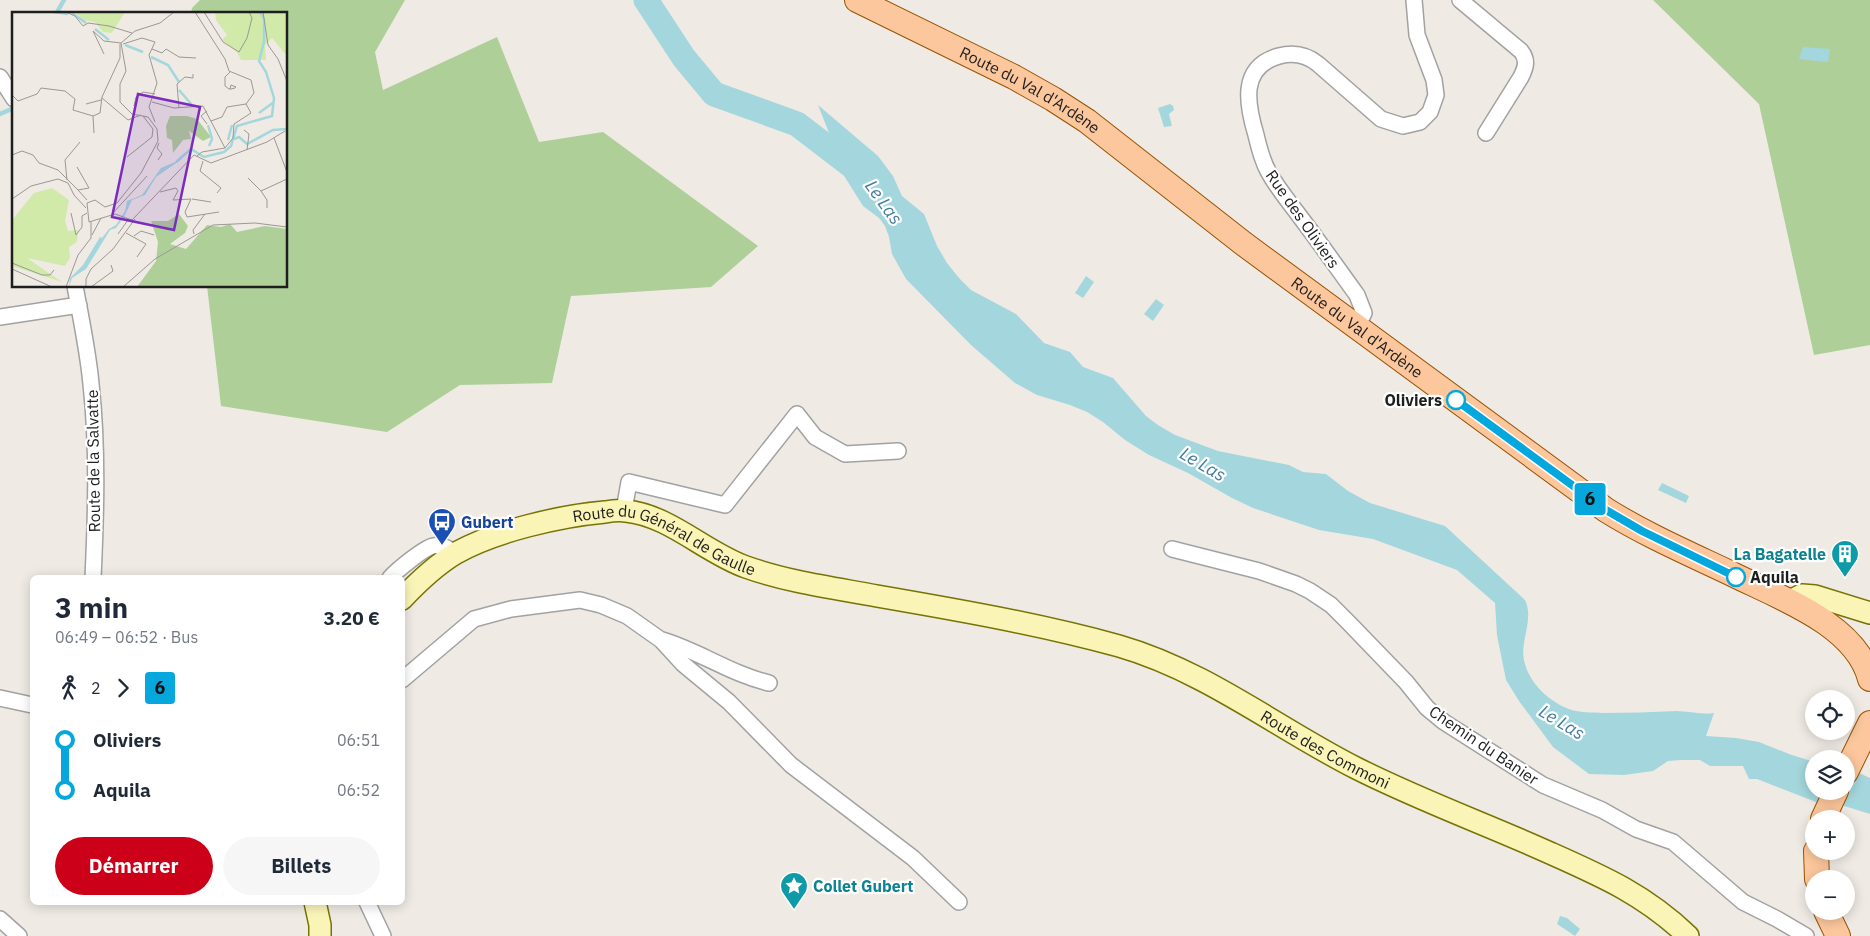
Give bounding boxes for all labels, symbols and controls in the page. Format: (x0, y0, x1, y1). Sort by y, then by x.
inset map (12, 12, 288, 288)
street label: Route du Val d'Ardène (956, 42, 1105, 138)
street label: Rue des Oliviers (1262, 166, 1344, 272)
water label: Le Las (860, 175, 908, 229)
street label: Route du Val d'Ardène (1287, 272, 1427, 382)
street label: Route de la Salvatte (82, 389, 104, 533)
place label: Oliviers (1384, 390, 1442, 410)
marker: Oliviers (1446, 390, 1466, 410)
water label: Le Las (1176, 442, 1230, 486)
line badge: 6 (1574, 483, 1606, 515)
text: 6 (1585, 487, 1595, 510)
street label: Route du Général de Gaulle (571, 500, 758, 580)
bus stop icon: Gubert (427, 507, 457, 546)
place label: Gubert (461, 512, 513, 532)
building icon: La Bagatelle (1830, 539, 1860, 578)
place label: La Bagatelle (1733, 544, 1826, 564)
marker: Aquila (1726, 567, 1746, 587)
place label: Aquila (1750, 567, 1799, 587)
text: 3 min (55, 589, 128, 626)
text: 3.20 € (324, 606, 380, 630)
text: 06:49 – 06:52 · Bus (55, 627, 198, 647)
icon: walk (55, 674, 83, 702)
icon: forward (109, 674, 137, 702)
text: 6 (155, 676, 165, 699)
text: 2 (91, 678, 101, 698)
map controls (1805, 690, 1855, 920)
button: locate (1805, 690, 1855, 740)
water label: Le Las (1535, 699, 1589, 745)
street label: Chemin du Banier (1426, 701, 1543, 789)
street label: Route des Commoni (1257, 706, 1393, 793)
text: Oliviers (93, 728, 161, 752)
text: 06:51 (337, 730, 380, 750)
button: layers (1805, 750, 1855, 800)
text: Aquila (93, 778, 151, 802)
text: 06:52 (337, 780, 380, 800)
button: + (1805, 810, 1855, 860)
button: Démarrer (55, 837, 213, 895)
button: Billets (223, 837, 380, 895)
button: − (1805, 870, 1855, 920)
place icon: Collet Gubert (779, 871, 809, 910)
place label: Collet Gubert (813, 876, 913, 896)

